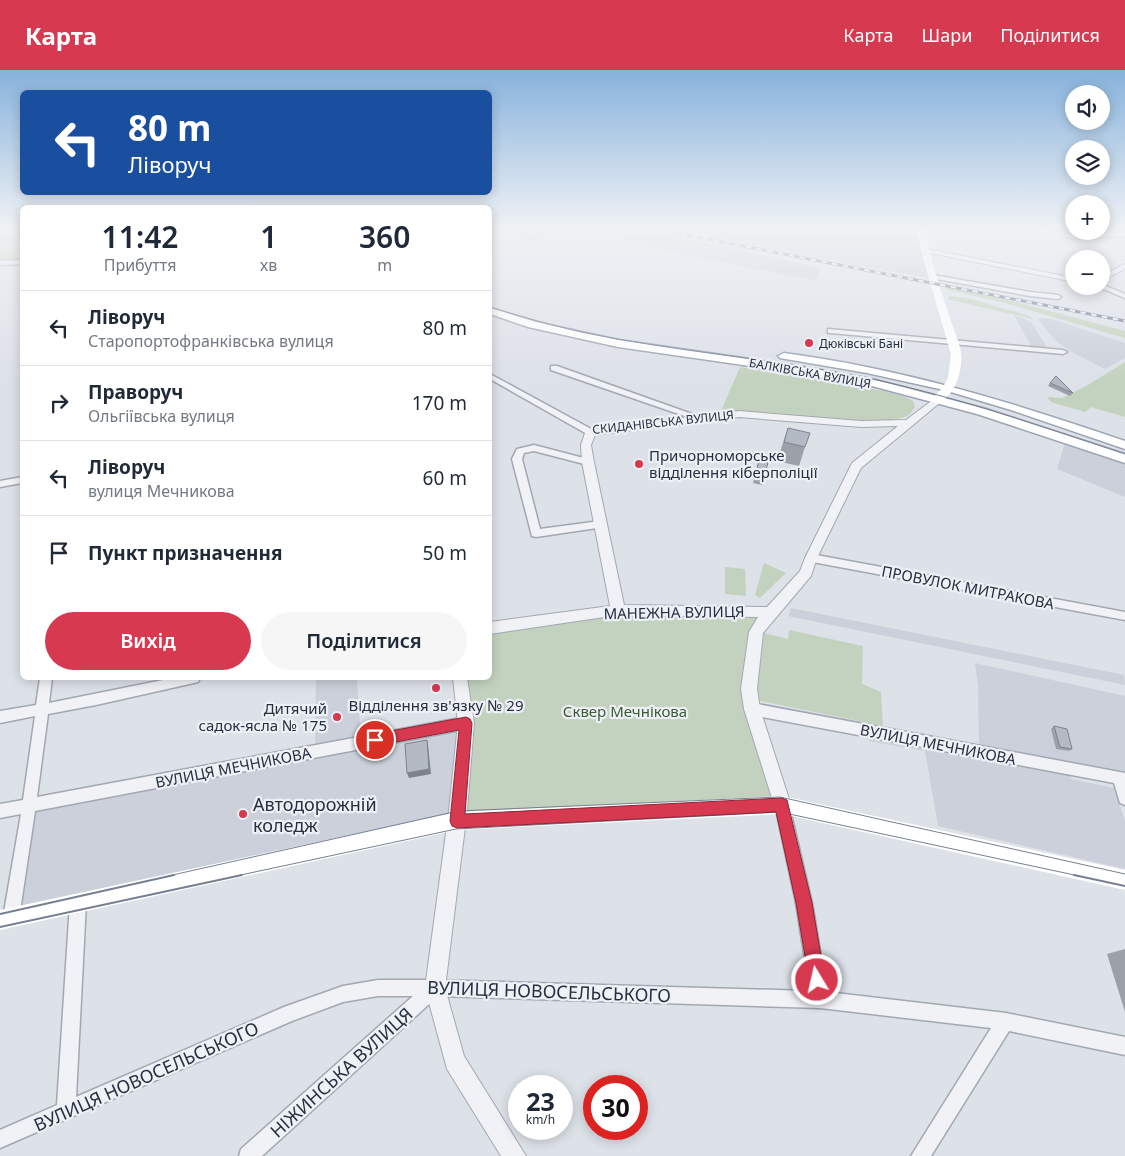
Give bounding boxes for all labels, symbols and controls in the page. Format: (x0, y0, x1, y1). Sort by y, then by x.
text: Карта (25, 19, 97, 52)
text: Карта (843, 23, 894, 47)
text: Шари (922, 23, 972, 47)
text: Поділитися (1000, 23, 1100, 47)
map controls (1065, 85, 1110, 295)
button: sound (1065, 85, 1110, 130)
text: 80 m (128, 104, 211, 151)
icon: left (45, 110, 110, 175)
button: layers (1065, 140, 1110, 185)
text: Ліворуч (128, 149, 211, 179)
button: + (1065, 195, 1110, 240)
text: 11:42 (102, 216, 179, 257)
text: 1 (260, 216, 277, 257)
text: 360 (359, 216, 410, 257)
button: − (1065, 250, 1110, 295)
text: Прибуття (104, 254, 176, 276)
text: хв (260, 254, 277, 276)
text: m (377, 254, 392, 276)
text: Ліворуч (88, 304, 165, 330)
icon: left (45, 314, 73, 342)
text: 80 m (423, 315, 467, 341)
text: Старопортофранківська вулиця (88, 330, 334, 352)
place label: Дюківські Бані (819, 335, 903, 352)
marker: Дюківські Бані (803, 337, 815, 349)
street label: БАЛКІВСЬКА ВУЛИЦЯ (748, 354, 872, 392)
text: Праворуч (88, 379, 183, 405)
icon: right (45, 389, 73, 417)
text: 170 m (412, 390, 467, 416)
text: Ольгіївська вулиця (88, 405, 235, 427)
street label: СКИДАНІВСЬКА ВУЛИЦЯ (591, 406, 735, 438)
place label: Причорноморське відділення кіберполіції (649, 445, 818, 482)
text: Ліворуч (88, 454, 165, 480)
marker: Причорноморське відділення кіберполіції (633, 458, 645, 470)
icon: left (45, 464, 73, 492)
text: 60 m (423, 465, 467, 491)
text: вулиця Мечникова (88, 480, 235, 502)
icon: arrive (45, 539, 73, 567)
text: Пункт призначення (88, 540, 282, 566)
text: 50 m (423, 540, 467, 566)
street label: ПРОВУЛОК МИТРАКОВА (880, 560, 1056, 614)
street label: МАНЕЖНА ВУЛИЦЯ (603, 601, 745, 623)
button: Вихід (45, 612, 251, 670)
button: Поділитися (261, 612, 467, 670)
marker: Відділення зв'язку № 29 (430, 682, 442, 694)
place label: Відділення зв'язку № 29 (348, 695, 524, 715)
place label: Дитячий садок-ясла № 175 (199, 698, 327, 735)
park label: Сквер Мечнікова (563, 701, 687, 721)
marker: Дитячий садок-ясла № 175 (331, 711, 343, 723)
pin (354, 719, 396, 761)
street label: ВУЛИЦЯ МЕЧНИКОВА (858, 719, 1018, 769)
icon: arrive (361, 726, 389, 754)
street label: ВУЛИЦЯ МЕЧНИКОВА (153, 742, 313, 792)
place label: Автодорожній коледж (253, 792, 377, 837)
marker: Автодорожній коледж (237, 808, 249, 820)
position arrow (790, 953, 842, 1005)
street label: ВУЛИЦЯ НОВОСЕЛЬСЬКОГО (427, 975, 671, 1007)
street label: НІЖИНСЬКА ВУЛИЦЯ (265, 1002, 417, 1142)
street label: ВУЛИЦЯ НОВОСЕЛЬСЬКОГО (30, 1015, 262, 1137)
speed limit sign: 30 (583, 1075, 648, 1140)
text: 23 (526, 1084, 555, 1118)
text: km/h (526, 1111, 555, 1128)

